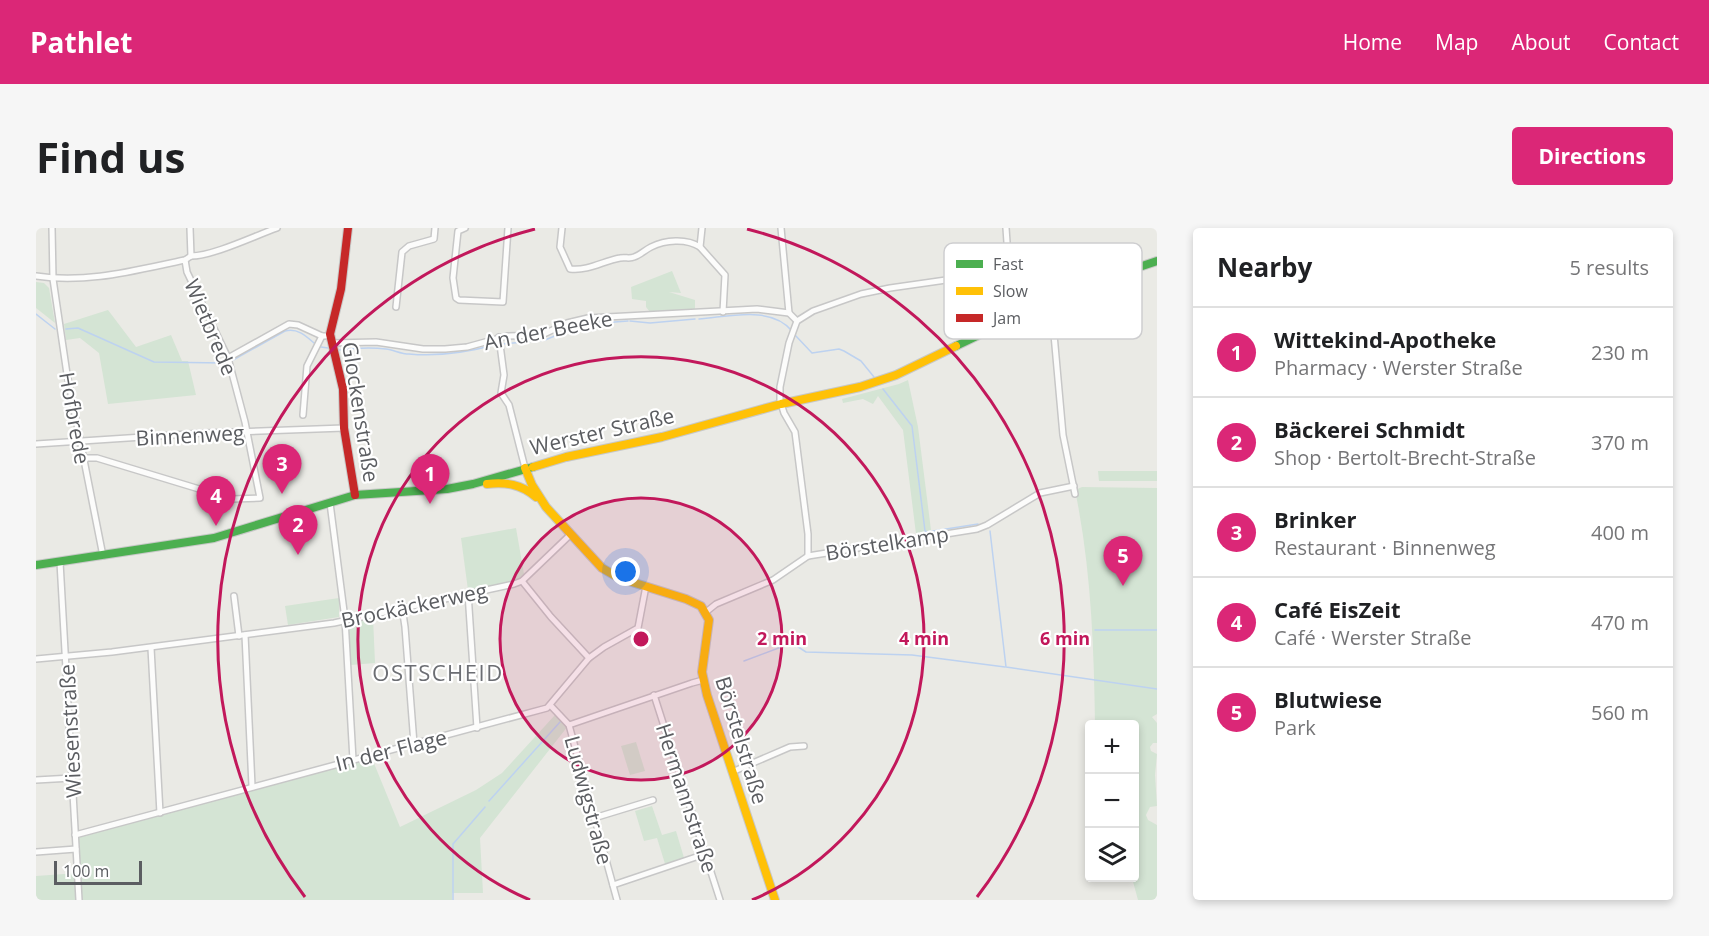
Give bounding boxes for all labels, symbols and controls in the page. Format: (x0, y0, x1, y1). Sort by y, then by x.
text: Pathlet (30, 23, 132, 61)
text: Home (1343, 28, 1402, 56)
text: Map (1435, 28, 1478, 56)
text: About (1511, 28, 1571, 56)
text: Contact (1604, 28, 1679, 56)
button: Directions (1512, 127, 1673, 185)
text: Find us (36, 128, 185, 185)
legend (944, 243, 1142, 339)
text: Nearby (1217, 249, 1312, 285)
text: Fast (993, 253, 1024, 275)
text: 5 results (1569, 254, 1649, 281)
street label: Wietbrede (178, 275, 244, 379)
text: Slow (993, 280, 1028, 302)
street label: An der Beeke (481, 304, 615, 356)
text: Jam (991, 307, 1021, 329)
text: Wittekind-Apotheke (1274, 324, 1496, 354)
text: 1 (1231, 339, 1242, 366)
text: 230 m (1591, 339, 1649, 366)
street label: Glockenstraße (336, 340, 386, 484)
text: Pharmacy · Werster Straße (1274, 354, 1523, 381)
street label: Hofbrede (53, 370, 97, 466)
street label: Werster Straße (527, 401, 677, 461)
text: Bäckerei Schmidt (1274, 414, 1465, 444)
street label: Binnenweg (135, 418, 245, 452)
text: 2 (1231, 429, 1242, 456)
text: 370 m (1591, 429, 1649, 456)
pin: 3 (262, 444, 302, 494)
text: Shop · Bertolt-Brecht-Straße (1274, 444, 1536, 471)
pin: 1 (410, 454, 450, 504)
pin: 4 (196, 476, 236, 526)
text: Brinker (1274, 504, 1357, 534)
pin: 2 (278, 506, 318, 555)
street label: Börstelkamp (823, 519, 951, 567)
text: 3 (1231, 519, 1242, 546)
text: 400 m (1591, 519, 1649, 546)
text: Restaurant · Binnenweg (1274, 534, 1496, 561)
pin: 5 (1104, 536, 1142, 586)
your location (611, 557, 640, 586)
street label: Brockäckerweg (338, 576, 490, 634)
text: Café EisZeit (1274, 594, 1401, 624)
text: 4 (1231, 609, 1242, 636)
text: 470 m (1591, 609, 1649, 636)
text: Café · Werster Straße (1274, 624, 1472, 651)
text: 2 min (757, 626, 807, 650)
text: 4 min (899, 626, 949, 650)
text: 6 min (1040, 626, 1090, 650)
centre of rings (631, 629, 651, 649)
district label: OSTSCHEID (372, 657, 504, 687)
street label: Wiesenstraße (53, 663, 87, 799)
street label: Börstelstraße (709, 673, 775, 807)
text: Blutwiese (1274, 684, 1382, 714)
text: 5 (1231, 699, 1242, 726)
text: 560 m (1591, 699, 1649, 726)
text: Park (1274, 714, 1316, 741)
street label: Hermannstraße (650, 720, 724, 876)
map controls (1085, 720, 1139, 882)
button: + (1085, 720, 1139, 774)
street label: In der Flage (332, 723, 450, 777)
street label: Ludwigstraße (558, 732, 620, 868)
button: − (1085, 774, 1139, 828)
button: layers (1085, 828, 1139, 882)
scale bar (54, 858, 142, 886)
text: 100 m (63, 860, 109, 882)

